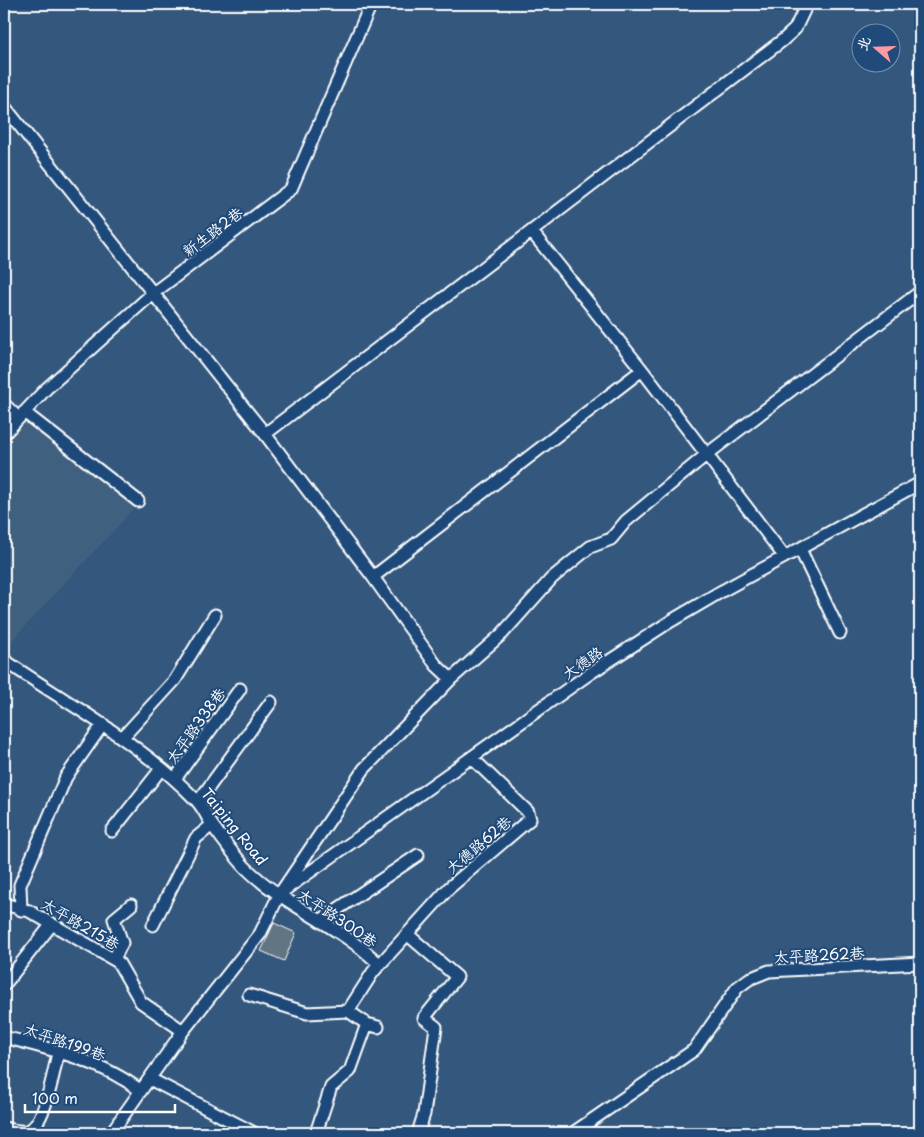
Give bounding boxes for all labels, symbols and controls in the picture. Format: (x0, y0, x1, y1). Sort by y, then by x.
north arrow (852, 22, 902, 72)
text: 北 (851, 33, 876, 54)
street label: 新生路2巷 (177, 201, 247, 261)
street label: 大德路 (557, 640, 607, 684)
street label: 太平路338巷 (160, 682, 230, 768)
street label: Taiping Road (196, 782, 274, 870)
street label: 大德路62巷 (440, 810, 516, 878)
street label: 太平路300巷 (293, 882, 383, 952)
street label: 太平路215巷 (38, 891, 124, 955)
street label: 太平路262巷 (773, 940, 865, 968)
street label: 太平路199巷 (21, 1016, 109, 1066)
scale bar (25, 1082, 175, 1114)
text: 100 m (32, 1086, 78, 1109)

